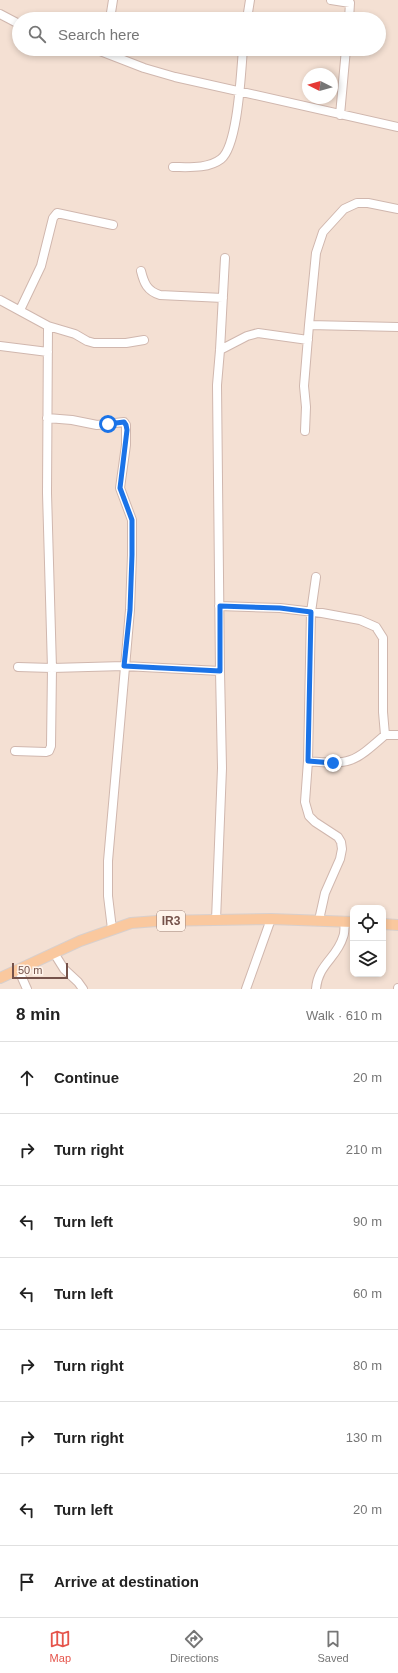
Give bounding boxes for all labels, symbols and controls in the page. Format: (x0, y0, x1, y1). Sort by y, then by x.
search box (12, 12, 386, 56)
icon: search (26, 23, 48, 45)
text: Search here (58, 26, 140, 43)
north arrow (302, 68, 338, 104)
route start (99, 415, 117, 433)
route end (324, 754, 342, 772)
map controls (350, 905, 386, 977)
button: locate (350, 905, 386, 941)
road number: IR3 (157, 911, 185, 931)
button: layers (350, 941, 386, 977)
scale bar (12, 961, 68, 980)
text: 50 m (18, 964, 42, 976)
text: 8 min (16, 1005, 60, 1024)
text: Walk · 610 m (306, 1008, 382, 1023)
icon: ahead (16, 1067, 38, 1089)
text: Continue (54, 1069, 119, 1086)
text: 20 m (353, 1070, 382, 1085)
icon: right (16, 1139, 38, 1161)
text: Turn right (54, 1141, 124, 1158)
text: 210 m (346, 1142, 382, 1157)
icon: left (16, 1211, 38, 1233)
text: Turn left (54, 1213, 113, 1230)
text: 90 m (353, 1214, 382, 1229)
icon: left (16, 1283, 38, 1305)
text: Turn left (54, 1285, 113, 1302)
text: 60 m (353, 1286, 382, 1301)
icon: right (16, 1355, 38, 1377)
text: Turn right (54, 1357, 124, 1374)
text: 80 m (353, 1358, 382, 1373)
icon: right (16, 1427, 38, 1449)
text: Turn right (54, 1429, 124, 1446)
text: 130 m (346, 1430, 382, 1445)
icon: left (16, 1499, 38, 1521)
text: Turn left (54, 1501, 113, 1518)
text: 20 m (353, 1502, 382, 1517)
icon: arrive (16, 1571, 38, 1593)
text: Arrive at destination (54, 1573, 199, 1590)
tab: Map (49, 1628, 71, 1664)
tab: Directions (170, 1628, 219, 1664)
tab: Saved (317, 1628, 349, 1664)

